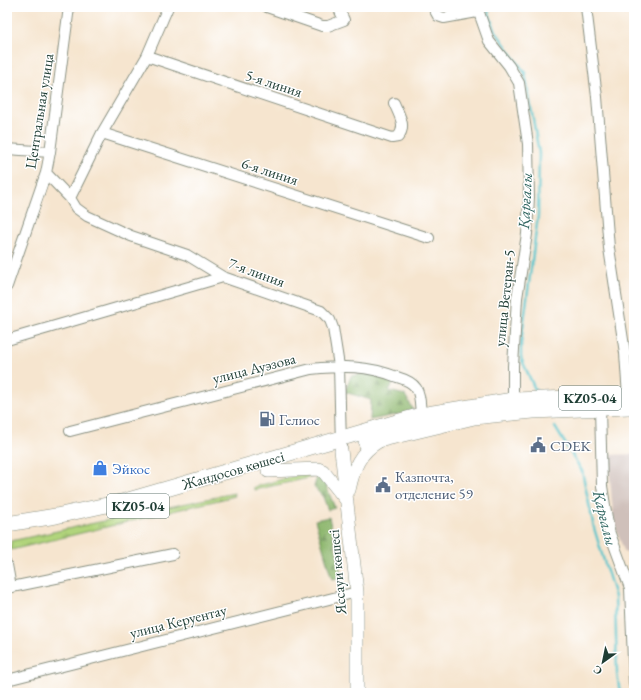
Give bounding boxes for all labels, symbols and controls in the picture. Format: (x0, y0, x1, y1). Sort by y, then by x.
street label: Центральная улица (21, 52, 57, 170)
street label: 5-я линия (243, 65, 305, 101)
street label: 6-я линия (239, 153, 301, 189)
water label: Қарғалы (513, 172, 537, 231)
street label: улица Ветеран-5 (489, 249, 519, 347)
street label: 7-я линия (226, 253, 288, 291)
street label: улица Ауэзова (210, 348, 298, 388)
road number: KZ05-04 (559, 386, 621, 410)
fuel station icon: Гелиос (258, 410, 276, 428)
place label: Гелиос (279, 410, 320, 429)
public building icon: CDEK (529, 436, 547, 454)
place label: CDEK (550, 436, 591, 455)
street label: Жандосов көшесі (179, 446, 287, 494)
shop icon: Эйкос (91, 459, 109, 477)
place label: Эйкос (112, 459, 150, 478)
place label: Казпочта, отделение 59 (395, 467, 473, 503)
public building icon: Казпочта, отделение 59 (374, 476, 392, 494)
water label: Қарғалы (588, 487, 622, 548)
road number: KZ05-04 (107, 494, 169, 518)
street label: Яссауи көшесі (324, 528, 350, 616)
street label: улица Керуентау (128, 600, 229, 642)
north arrow (583, 642, 623, 682)
text: С (590, 662, 605, 678)

